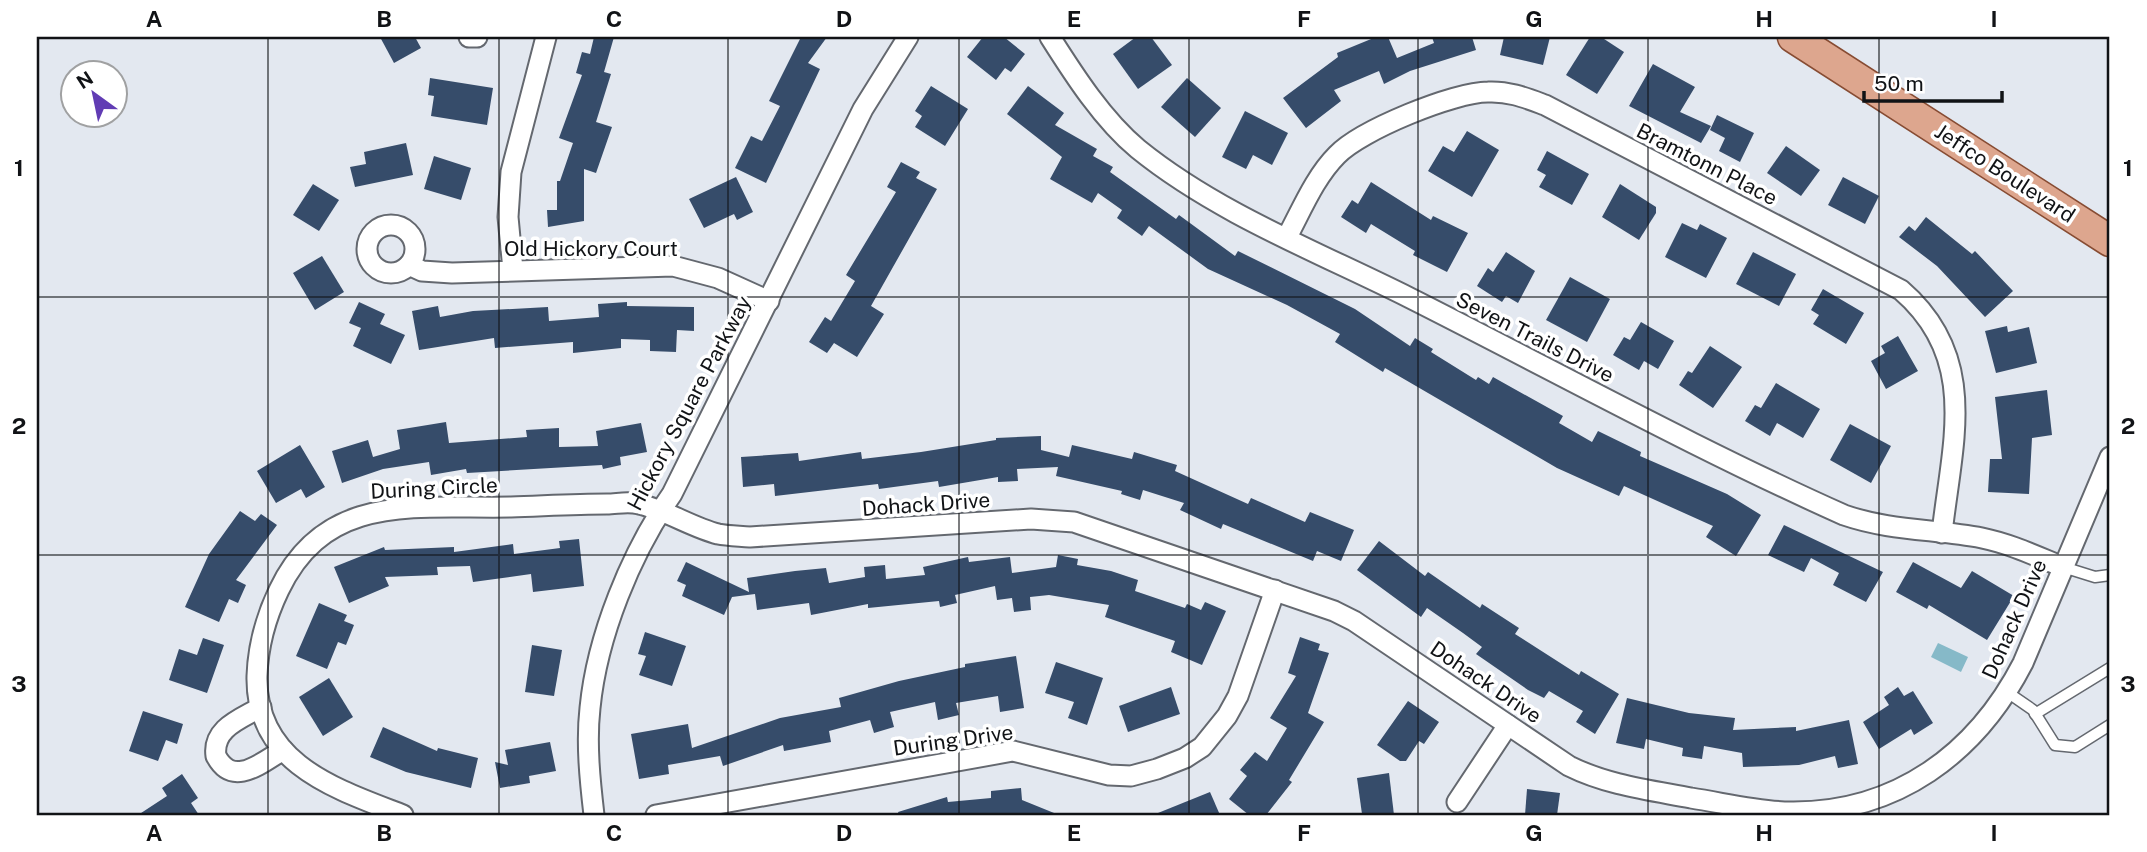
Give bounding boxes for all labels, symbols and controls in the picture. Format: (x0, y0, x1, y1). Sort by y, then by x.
text: A (146, 5, 163, 32)
text: B (376, 5, 392, 32)
text: C (606, 5, 622, 32)
text: D (836, 5, 852, 32)
text: E (1067, 5, 1081, 32)
text: F (1297, 5, 1311, 32)
text: G (1525, 5, 1543, 32)
text: H (1755, 5, 1773, 32)
text: I (1990, 5, 1998, 32)
north arrow (60, 60, 130, 130)
scale bar (1864, 60, 2002, 104)
text: N (73, 66, 97, 93)
text: 50 m (1874, 71, 1924, 96)
street label: Bramtonn Place (1632, 118, 1782, 210)
street label: Jeffco Boulevard (1930, 118, 2080, 228)
text: 1 (14, 154, 24, 181)
text: 1 (2123, 154, 2133, 181)
street label: Old Hickory Court (504, 236, 678, 261)
street label: Seven Trails Drive (1452, 286, 1618, 388)
street label: Hickory Square Parkway (622, 291, 756, 515)
text: 2 (12, 412, 26, 439)
text: 2 (2121, 412, 2135, 439)
street label: During Circle (370, 472, 498, 504)
street label: Dohack Drive (861, 487, 991, 521)
street label: Dohack Drive (1976, 555, 2052, 683)
street label: Dohack Drive (1426, 636, 1546, 728)
text: 3 (11, 670, 27, 697)
text: 3 (2120, 670, 2136, 697)
street label: During Drive (891, 719, 1015, 761)
text: A (146, 819, 163, 846)
text: B (376, 819, 392, 846)
text: C (606, 819, 622, 846)
text: D (836, 819, 852, 846)
text: E (1067, 819, 1081, 846)
text: F (1297, 819, 1311, 846)
text: G (1525, 819, 1543, 846)
text: H (1755, 819, 1773, 846)
text: I (1990, 819, 1998, 846)

